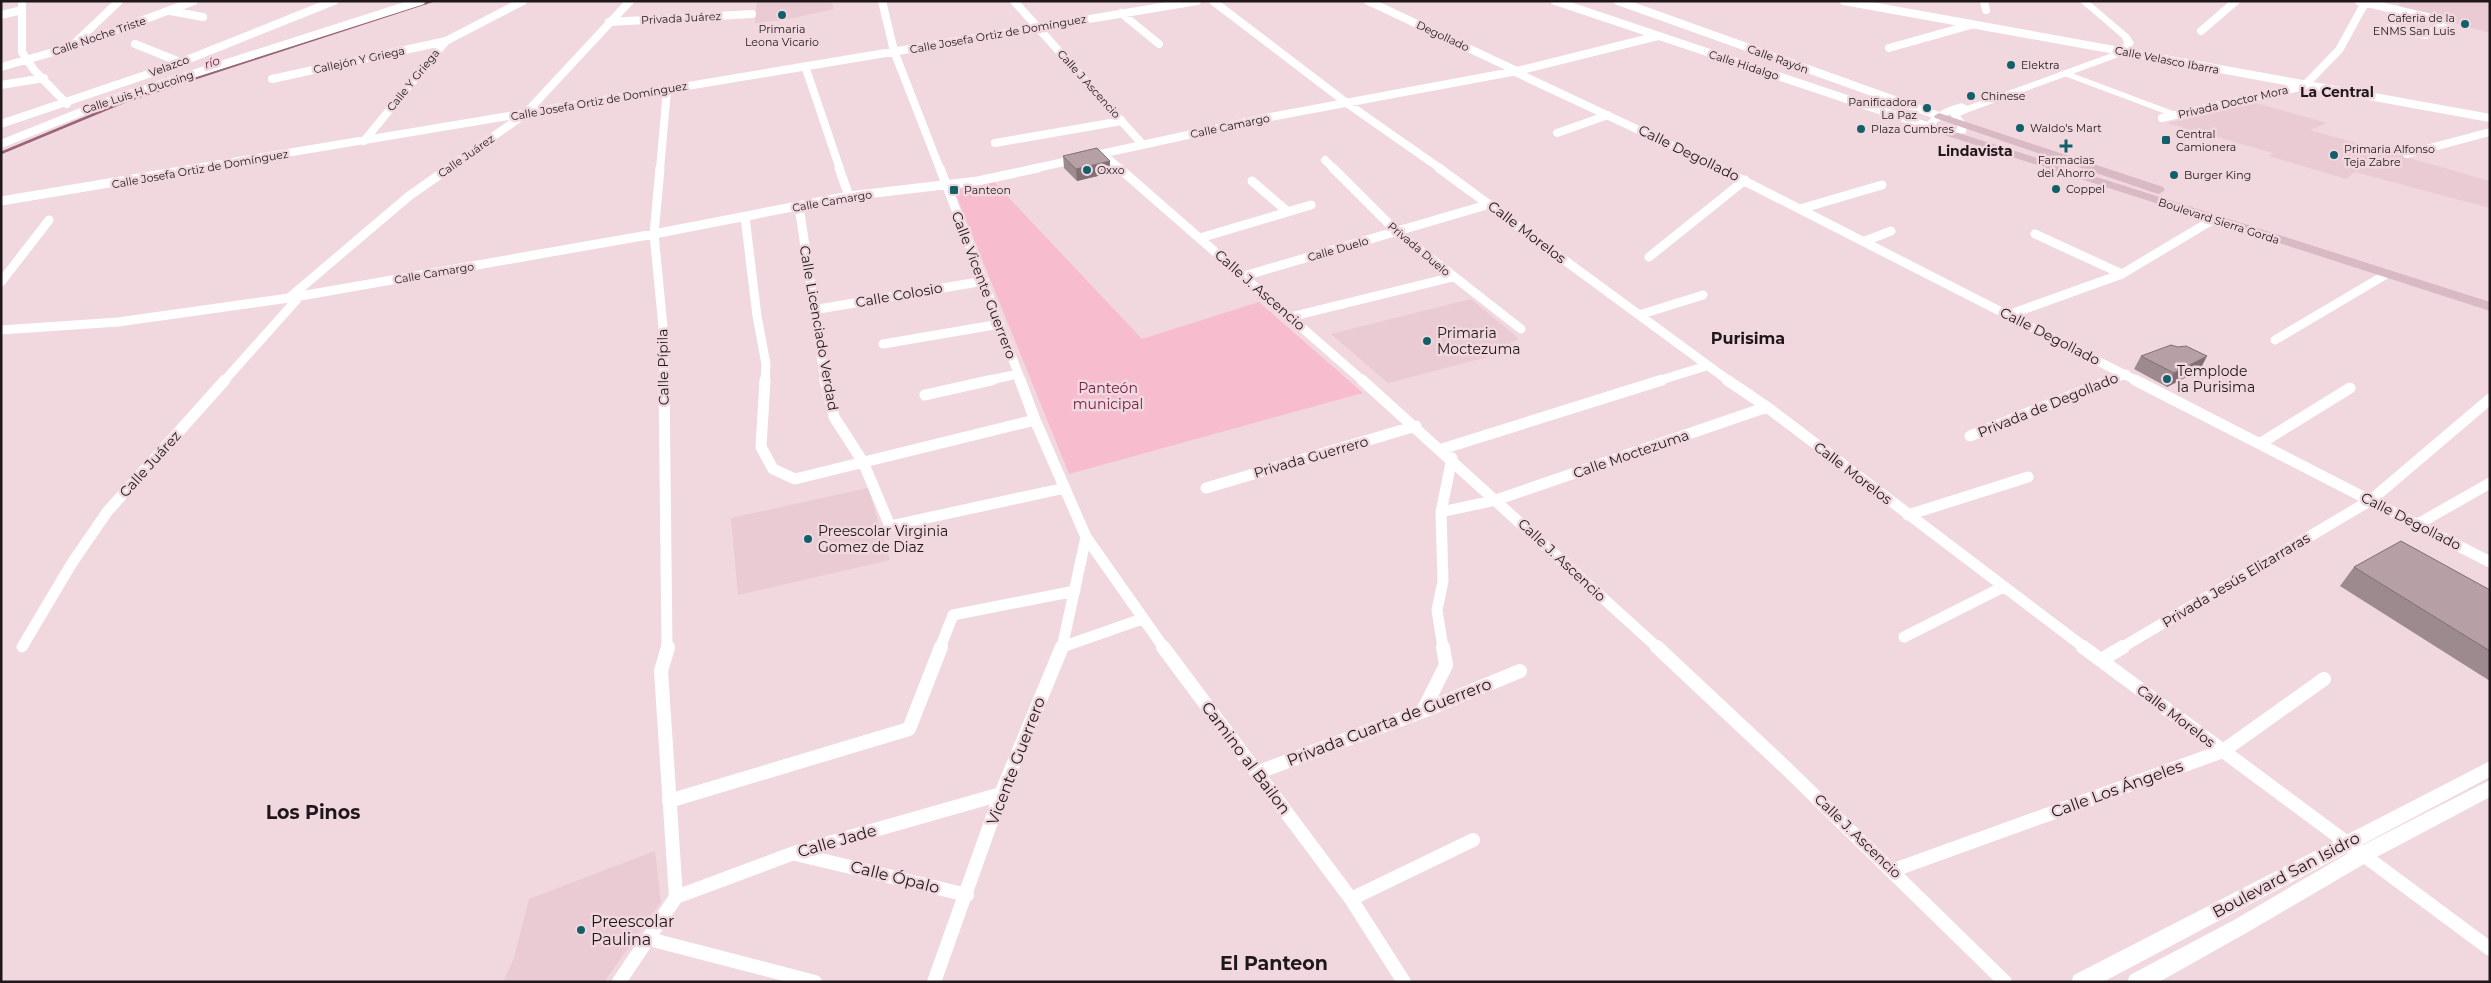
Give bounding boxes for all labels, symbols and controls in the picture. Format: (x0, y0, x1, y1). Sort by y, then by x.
street label: Privada Juárez (641, 9, 722, 27)
marker: Primaria Leona Vicario (776, 9, 788, 21)
place label: Caferia de la ENMS San Luis (2373, 11, 2456, 38)
street label: Calle Josefa Ortiz de Domínguez (909, 12, 1088, 56)
street label: Calle Noche Triste (50, 13, 148, 59)
street label: Degollado (1414, 18, 1472, 54)
marker: Caferia de la ENMS San Luis (2459, 18, 2471, 30)
place label: Primaria Leona Vicario (745, 22, 819, 49)
street label: Calle Rayón (1746, 41, 1810, 77)
street label: Callejón Y Griega (312, 43, 406, 77)
street label: Calle Velasco Ibarra (2114, 43, 2220, 77)
street label: Calle Y Griega (384, 46, 442, 114)
street label: Calle J Ascencio (1055, 47, 1124, 121)
street label: Calle Hidalgo (1707, 47, 1781, 83)
street label: Velazco (147, 52, 191, 80)
water label: río (202, 52, 222, 72)
place label: Elektra (2021, 58, 2059, 72)
marker: Elektra (2005, 59, 2017, 71)
street label: Calle Luis H. Ducoing (81, 67, 195, 117)
street label: Calle Josefa Ortiz de Domínguez (510, 79, 689, 123)
street label: Privada Doctor Mora (2177, 83, 2289, 121)
district label: La Central (2300, 83, 2374, 101)
place label: Chinese (1981, 89, 2026, 103)
marker: Chinese (1965, 90, 1977, 102)
place label: Panificadora La Paz (1848, 95, 1917, 122)
marker: Panificadora La Paz (1921, 102, 1933, 114)
street label: Calle Camargo (1189, 111, 1271, 141)
street label: Calle Degollado (1636, 121, 1743, 185)
place label: Waldo's Mart (2030, 121, 2102, 135)
place label: Plaza Cumbres (1871, 122, 1954, 136)
marker: Waldo's Mart (2014, 122, 2026, 134)
marker: Plaza Cumbres (1855, 123, 1867, 135)
place label: Central Camionera (2176, 127, 2236, 154)
street label: Calle Juárez (435, 131, 497, 181)
marker: Central Camionera (2160, 134, 2172, 146)
marker: Farmacias del Ahorro (2060, 140, 2072, 152)
district label: Lindavista (1937, 142, 2013, 160)
place label: Primaria Alfonso Teja Zabre (2344, 142, 2435, 169)
street label: Calle Josefa Ortiz de Domínguez (111, 147, 290, 191)
marker: Primaria Alfonso Teja Zabre (2328, 149, 2340, 161)
place label: Farmacias del Ahorro (2037, 153, 2095, 180)
place label: Oxxo (1097, 163, 1125, 177)
marker: Oxxo (1081, 164, 1093, 176)
place label: Burger King (2184, 168, 2251, 182)
marker: Burger King (2168, 169, 2180, 181)
place label: Coppel (2066, 182, 2105, 196)
place label: Panteon (964, 183, 1011, 197)
marker: Coppel (2050, 183, 2062, 195)
marker: Panteon (948, 184, 960, 196)
street label: Calle Camargo (791, 187, 873, 215)
street label: Boulevard Sierra Gorda (2157, 195, 2281, 247)
street label: Calle Morelos (1484, 197, 1570, 267)
street label: Calle Vicente Guerrero (948, 209, 1021, 362)
street label: Privada Duelo (1385, 219, 1453, 279)
street label: Calle Duelo (1306, 234, 1370, 264)
street label: Calle Licenciado Verdad (796, 244, 842, 412)
street label: Calle J. Ascencio (1211, 246, 1309, 334)
street label: Calle Camargo (393, 259, 475, 287)
street label: Calle Colosio (854, 278, 944, 312)
street label: Calle Degollado (1997, 303, 2103, 369)
place label: Primaria Moctezuma (1437, 324, 1521, 358)
street label: Calle Pípila (653, 328, 673, 406)
district label: Purisima (1711, 329, 1785, 348)
marker: Primaria Moctezuma (1421, 335, 1433, 347)
place label: Templode la Purisima (2177, 362, 2255, 396)
street label: Privada de Degollado (1975, 368, 2121, 441)
marker: Templode la Purisima (2161, 373, 2173, 385)
park label: Panteón municipal (1073, 379, 1143, 413)
street label: Calle Moctezuma (1571, 426, 1691, 482)
street label: Calle Juárez (115, 427, 185, 501)
street label: Privada Guerrero (1252, 432, 1371, 482)
street label: Calle Morelos (1810, 438, 1896, 508)
street label: Calle Degollado (2358, 488, 2464, 554)
street label: Calle J. Ascencio (1514, 515, 1610, 606)
place label: Preescolar Virginia Gomez de Diaz (818, 522, 948, 556)
street label: Privada Jesús Elizarraras (2159, 529, 2313, 631)
marker: Preescolar Virginia Gomez de Diaz (802, 533, 814, 545)
street label: Privada Cuarta de Guerrero (1284, 674, 1494, 770)
street label: Calle Morelos (2133, 681, 2219, 751)
street label: Vicente Guerrero (983, 694, 1049, 828)
street label: Camino al Bailon (1198, 698, 1294, 818)
street label: Calle Los Ángeles (2048, 756, 2186, 822)
street label: Calle J. Ascencio (1811, 790, 1905, 882)
district label: Los Pinos (266, 801, 360, 824)
street label: Calle Jade (795, 821, 879, 861)
street label: Boulevard San Isidro (2209, 828, 2363, 922)
street label: Calle Ópalo (848, 857, 942, 897)
place label: Preescolar Paulina (591, 912, 675, 949)
marker: Preescolar Paulina (575, 924, 587, 936)
district label: El Panteon (1220, 952, 1328, 975)

